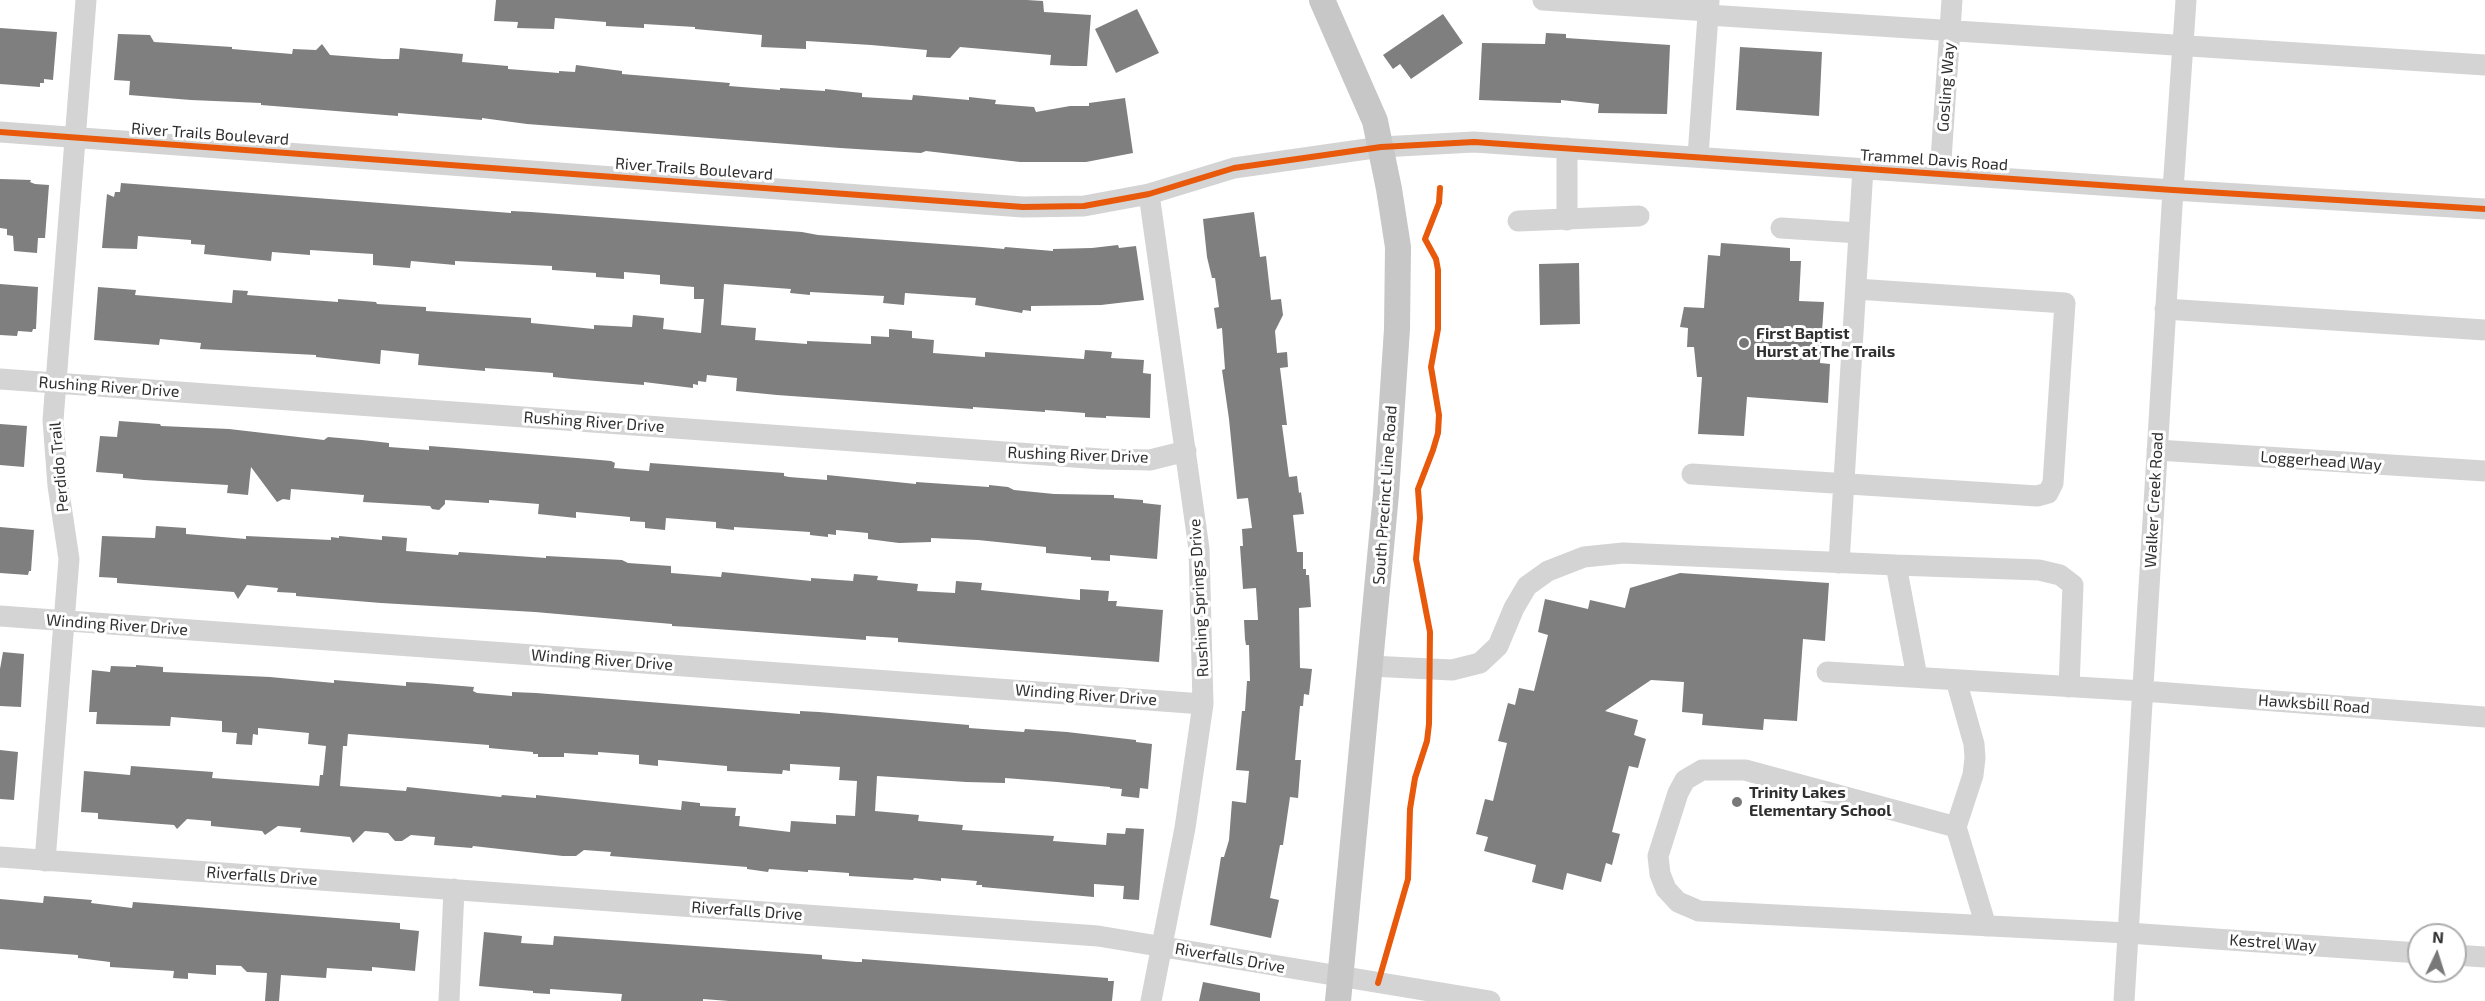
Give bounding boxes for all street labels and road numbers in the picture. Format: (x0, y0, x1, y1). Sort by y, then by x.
street label: Gosling Way (1933, 41, 1959, 133)
street label: River Trails Boulevard (130, 119, 290, 149)
street label: Trammel Davis Road (1859, 145, 2009, 175)
street label: River Trails Boulevard (614, 154, 774, 184)
street label: Rushing River Drive (38, 373, 180, 401)
street label: South Precinct Line Road (1369, 405, 1401, 585)
street label: Rushing River Drive (523, 408, 665, 436)
street label: Perdido Trail (45, 421, 73, 513)
street label: Walker Creek Road (2141, 432, 2167, 568)
street label: Rushing River Drive (1007, 443, 1149, 467)
street label: Loggerhead Way (2260, 447, 2382, 475)
street label: Rushing Springs Drive (1185, 518, 1213, 678)
street label: Winding River Drive (45, 610, 189, 640)
street label: Winding River Drive (530, 645, 674, 675)
street label: Winding River Drive (1014, 680, 1158, 710)
street label: Hawksbill Road (2257, 691, 2371, 717)
street label: Riverfalls Drive (206, 863, 318, 889)
street label: Riverfalls Drive (691, 898, 803, 924)
street label: Kestrel Way (2229, 930, 2317, 956)
street label: Riverfalls Drive (1174, 939, 1286, 977)

